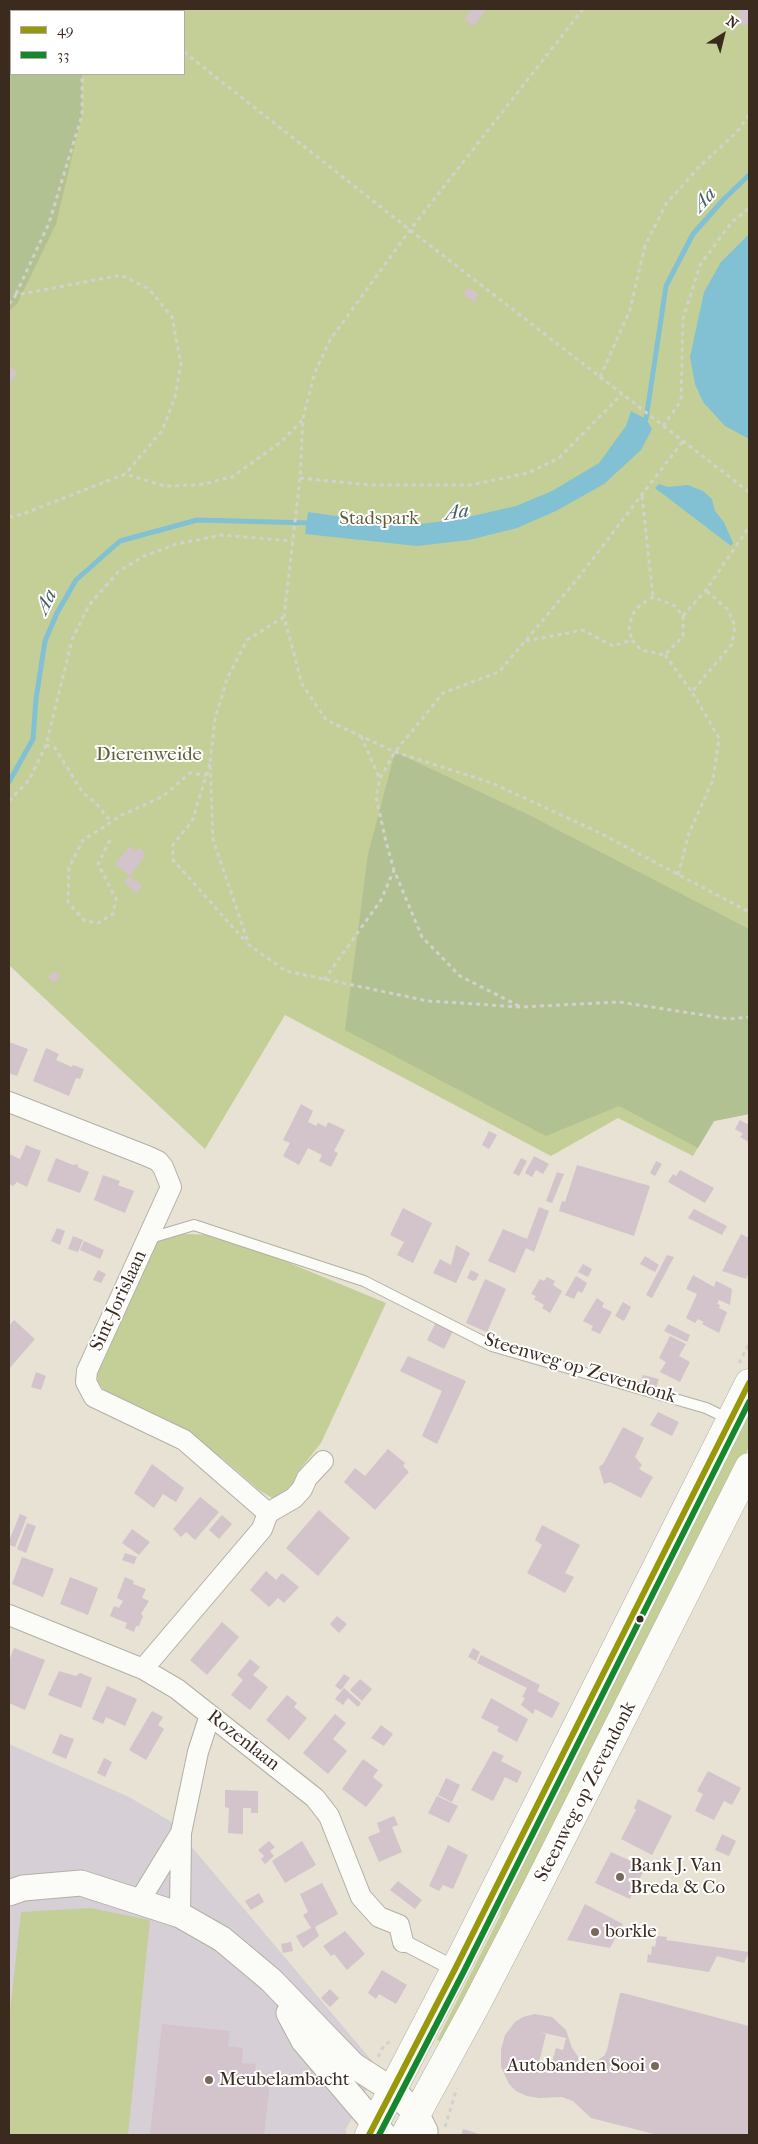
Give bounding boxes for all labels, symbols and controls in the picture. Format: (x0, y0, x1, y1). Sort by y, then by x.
legend (10, 10, 185, 75)
north arrow (698, 10, 748, 60)
text: N (723, 12, 741, 32)
text: 49 (57, 21, 74, 39)
text: 33 (57, 46, 69, 64)
water label: Aa (688, 183, 722, 217)
water label: Aa (443, 499, 471, 527)
park label: Stadspark (339, 508, 419, 530)
water label: Aa (31, 586, 63, 618)
park label: Dierenweide (96, 744, 202, 766)
street label: Sint-Jorislaan (86, 1247, 152, 1355)
street label: Steenweg op Zevendonk (481, 1329, 679, 1409)
unlabelled marker (635, 1614, 645, 1624)
street label: Steenweg op Zevendonk (531, 1698, 641, 1886)
street label: Rozenlaan (202, 1706, 284, 1776)
place label: Bank J. Van Breda & Co (630, 1855, 725, 1899)
marker: Bank J. Van Breda & Co (614, 1871, 626, 1883)
place label: borkle (605, 1921, 657, 1943)
marker: borkle (589, 1926, 601, 1938)
place label: Autobanden Sooi (507, 2055, 645, 2077)
marker: Autobanden Sooi (649, 2060, 661, 2072)
place label: Meubelambacht (219, 2069, 350, 2091)
marker: Meubelambacht (203, 2074, 215, 2086)

